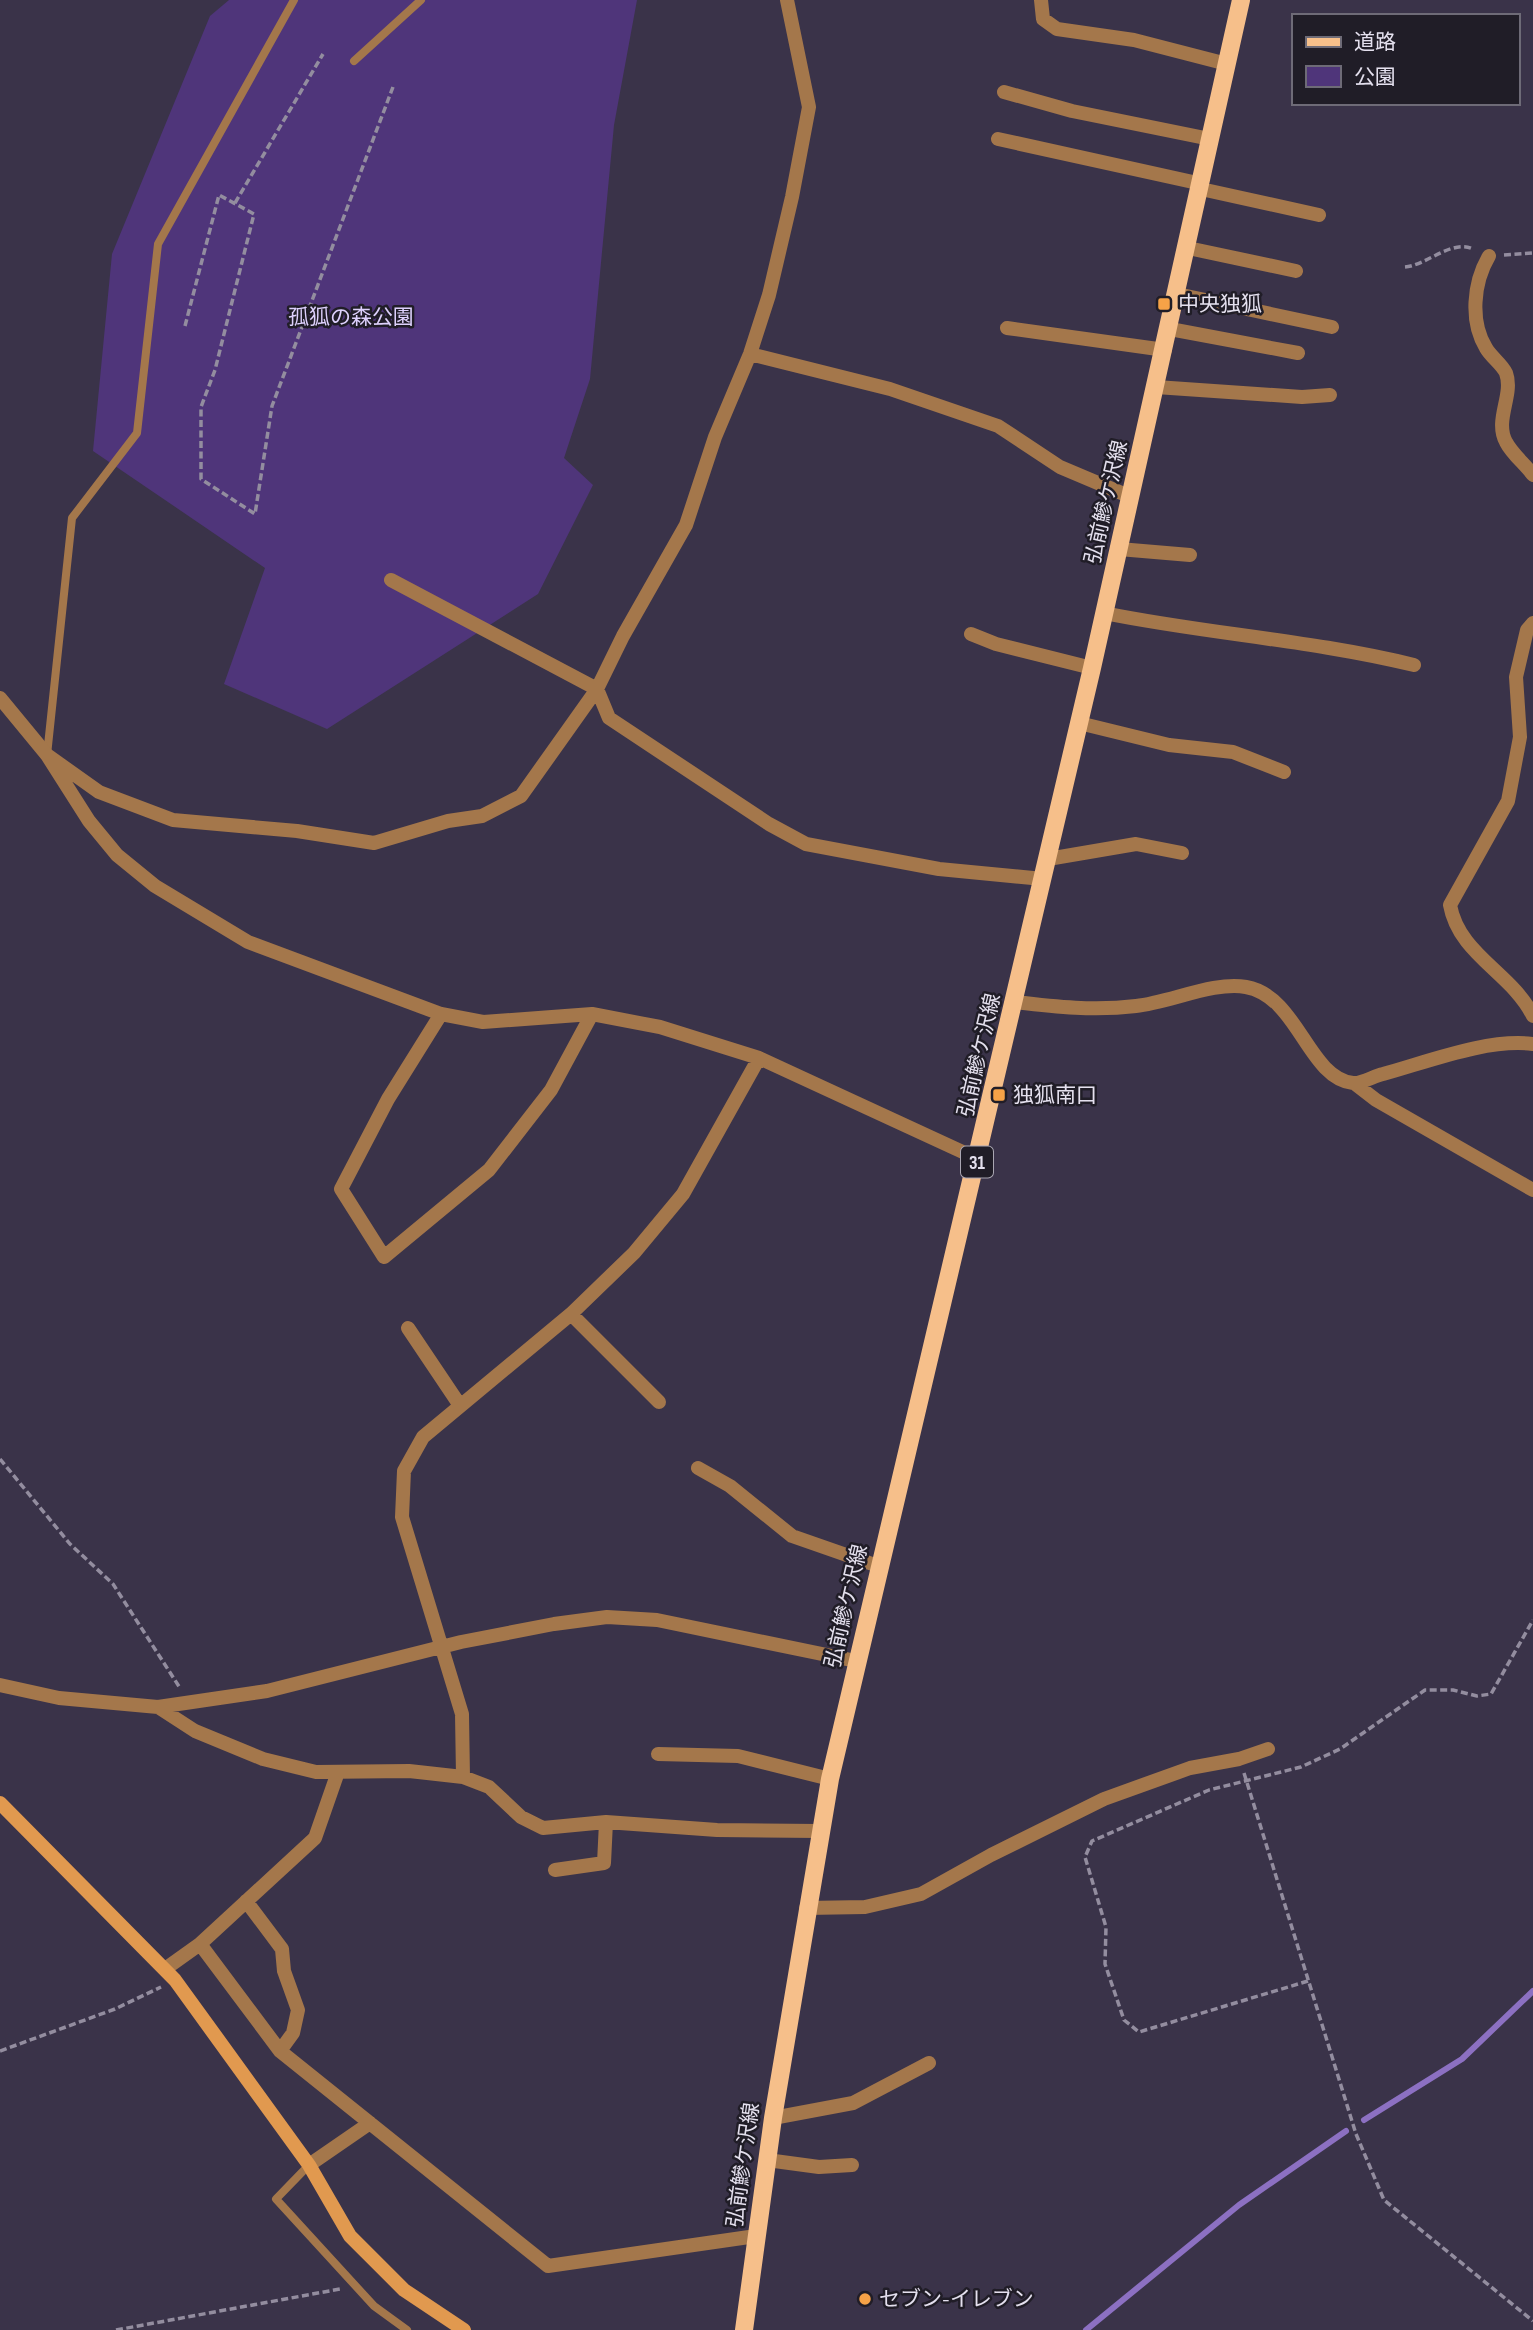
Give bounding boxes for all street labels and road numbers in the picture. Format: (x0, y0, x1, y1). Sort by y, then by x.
street label: 弘前鰺ケ沢線 (1080, 438, 1133, 566)
street label: 弘前鰺ケ沢線 (953, 991, 1006, 1119)
road number: 31 (961, 1146, 993, 1178)
street label: 弘前鰺ケ沢線 (820, 1542, 873, 1670)
street label: 弘前鰺ケ沢線 (722, 2101, 765, 2229)

